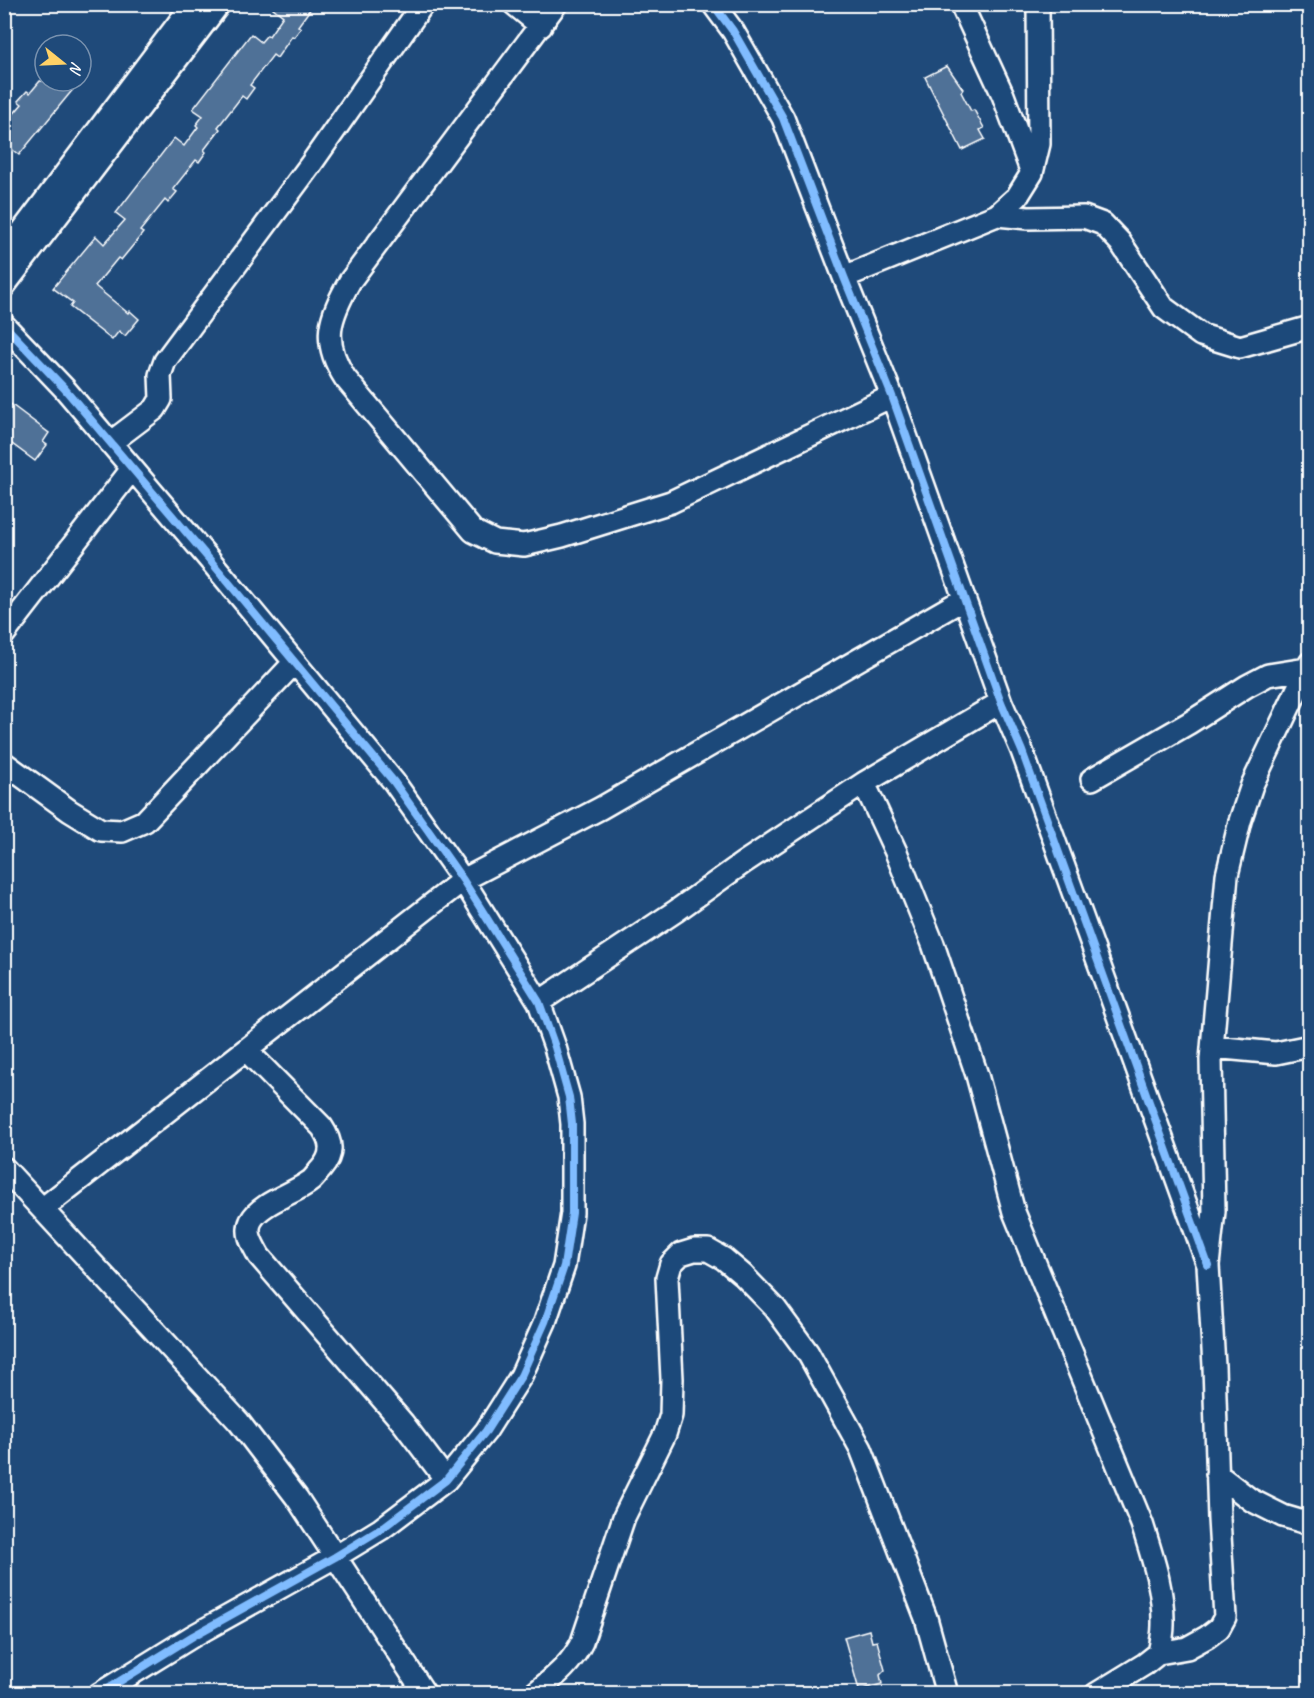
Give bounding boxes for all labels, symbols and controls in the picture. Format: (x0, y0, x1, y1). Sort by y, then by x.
north arrow (33, 33, 93, 93)
text: N (64, 60, 87, 78)

